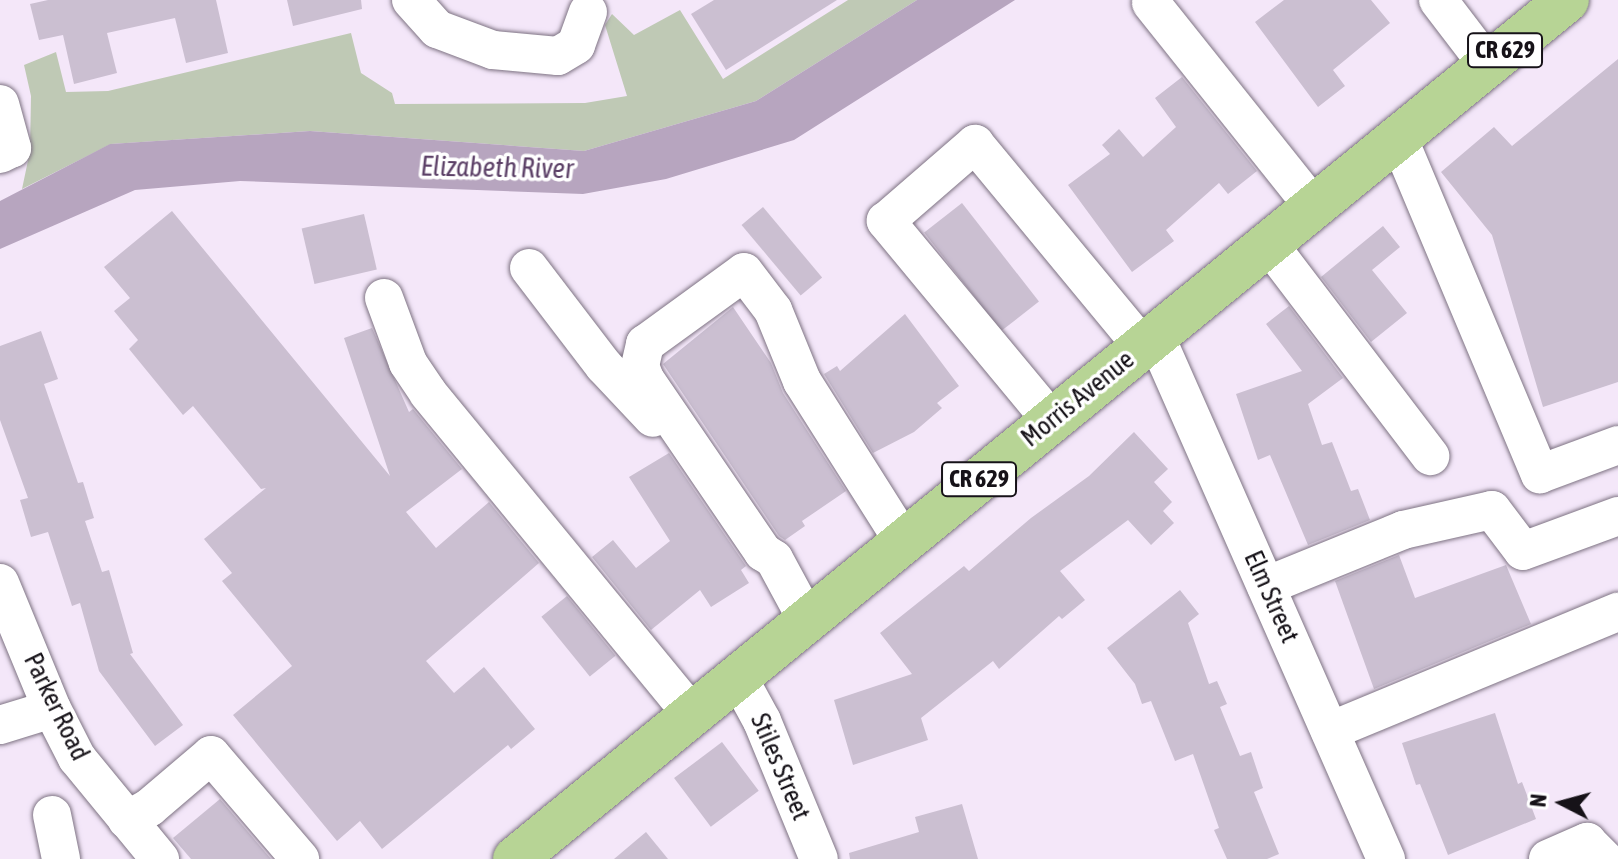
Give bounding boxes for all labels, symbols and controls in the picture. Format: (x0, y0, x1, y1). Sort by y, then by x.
road number: CR 629 (1467, 30, 1543, 70)
water label: Elizabeth River (420, 149, 574, 185)
street label: Morris Avenue (1015, 344, 1141, 454)
road number: CR 629 (941, 459, 1017, 499)
street label: Elm Street (1237, 546, 1305, 648)
street label: Parker Road (17, 648, 95, 766)
street label: Stiles Street (744, 709, 816, 825)
north arrow (1522, 763, 1602, 843)
text: N (1525, 793, 1552, 808)

